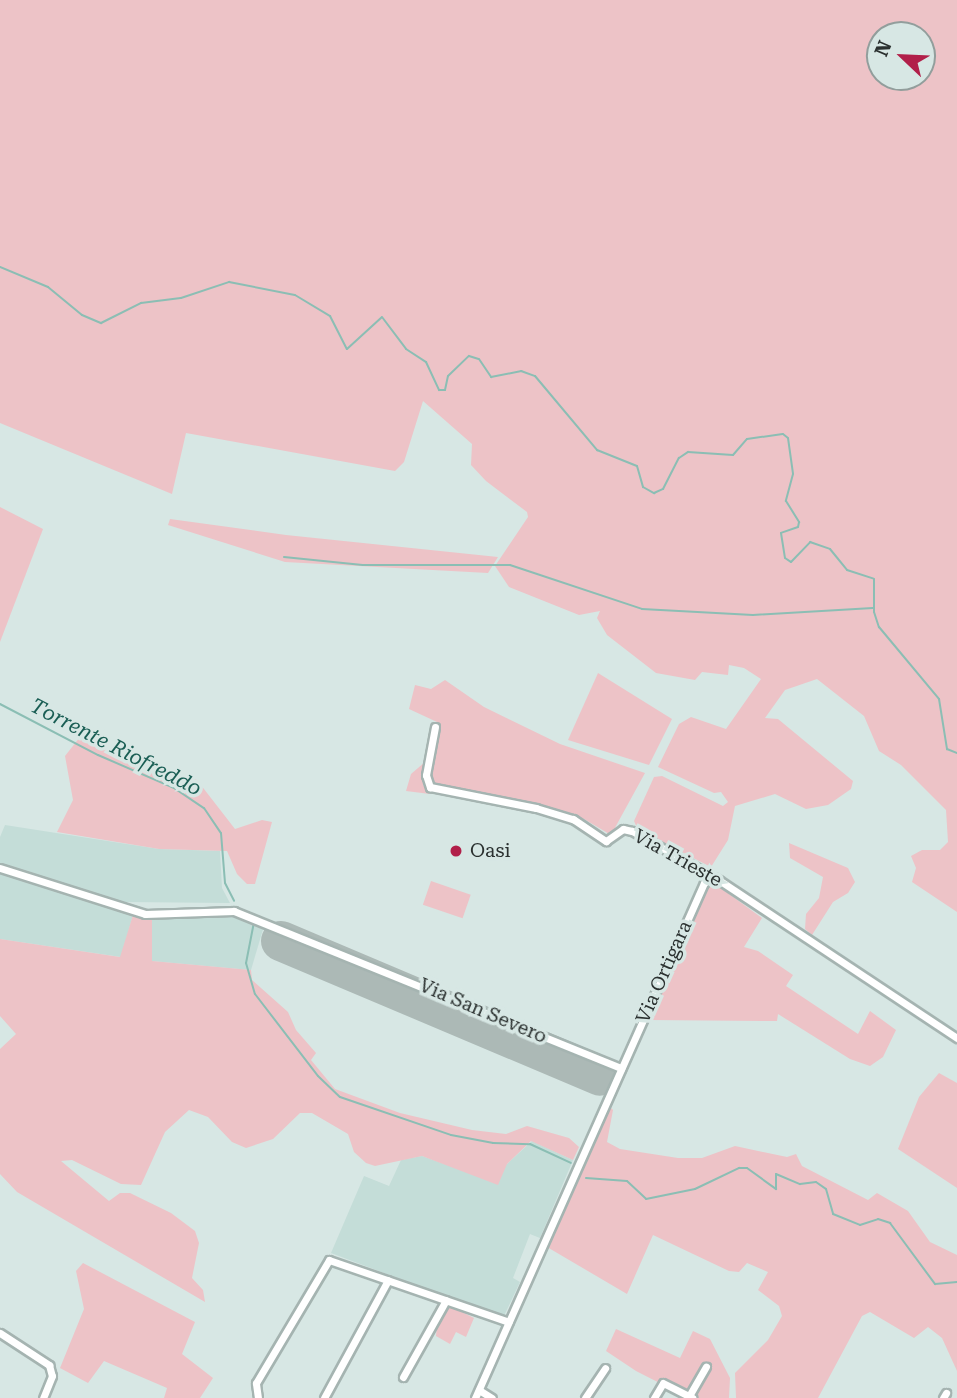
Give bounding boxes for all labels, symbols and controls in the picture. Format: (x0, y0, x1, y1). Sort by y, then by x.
north arrow (866, 21, 936, 91)
text: N (870, 37, 896, 60)
water label: Torrente Riofreddo (26, 693, 206, 801)
street label: Via Trieste (630, 824, 726, 892)
place label: Oasi (470, 840, 510, 862)
marker: Oasi (448, 843, 464, 859)
street label: Via Ortigara (631, 917, 697, 1027)
street label: Via San Severo (416, 974, 550, 1048)

